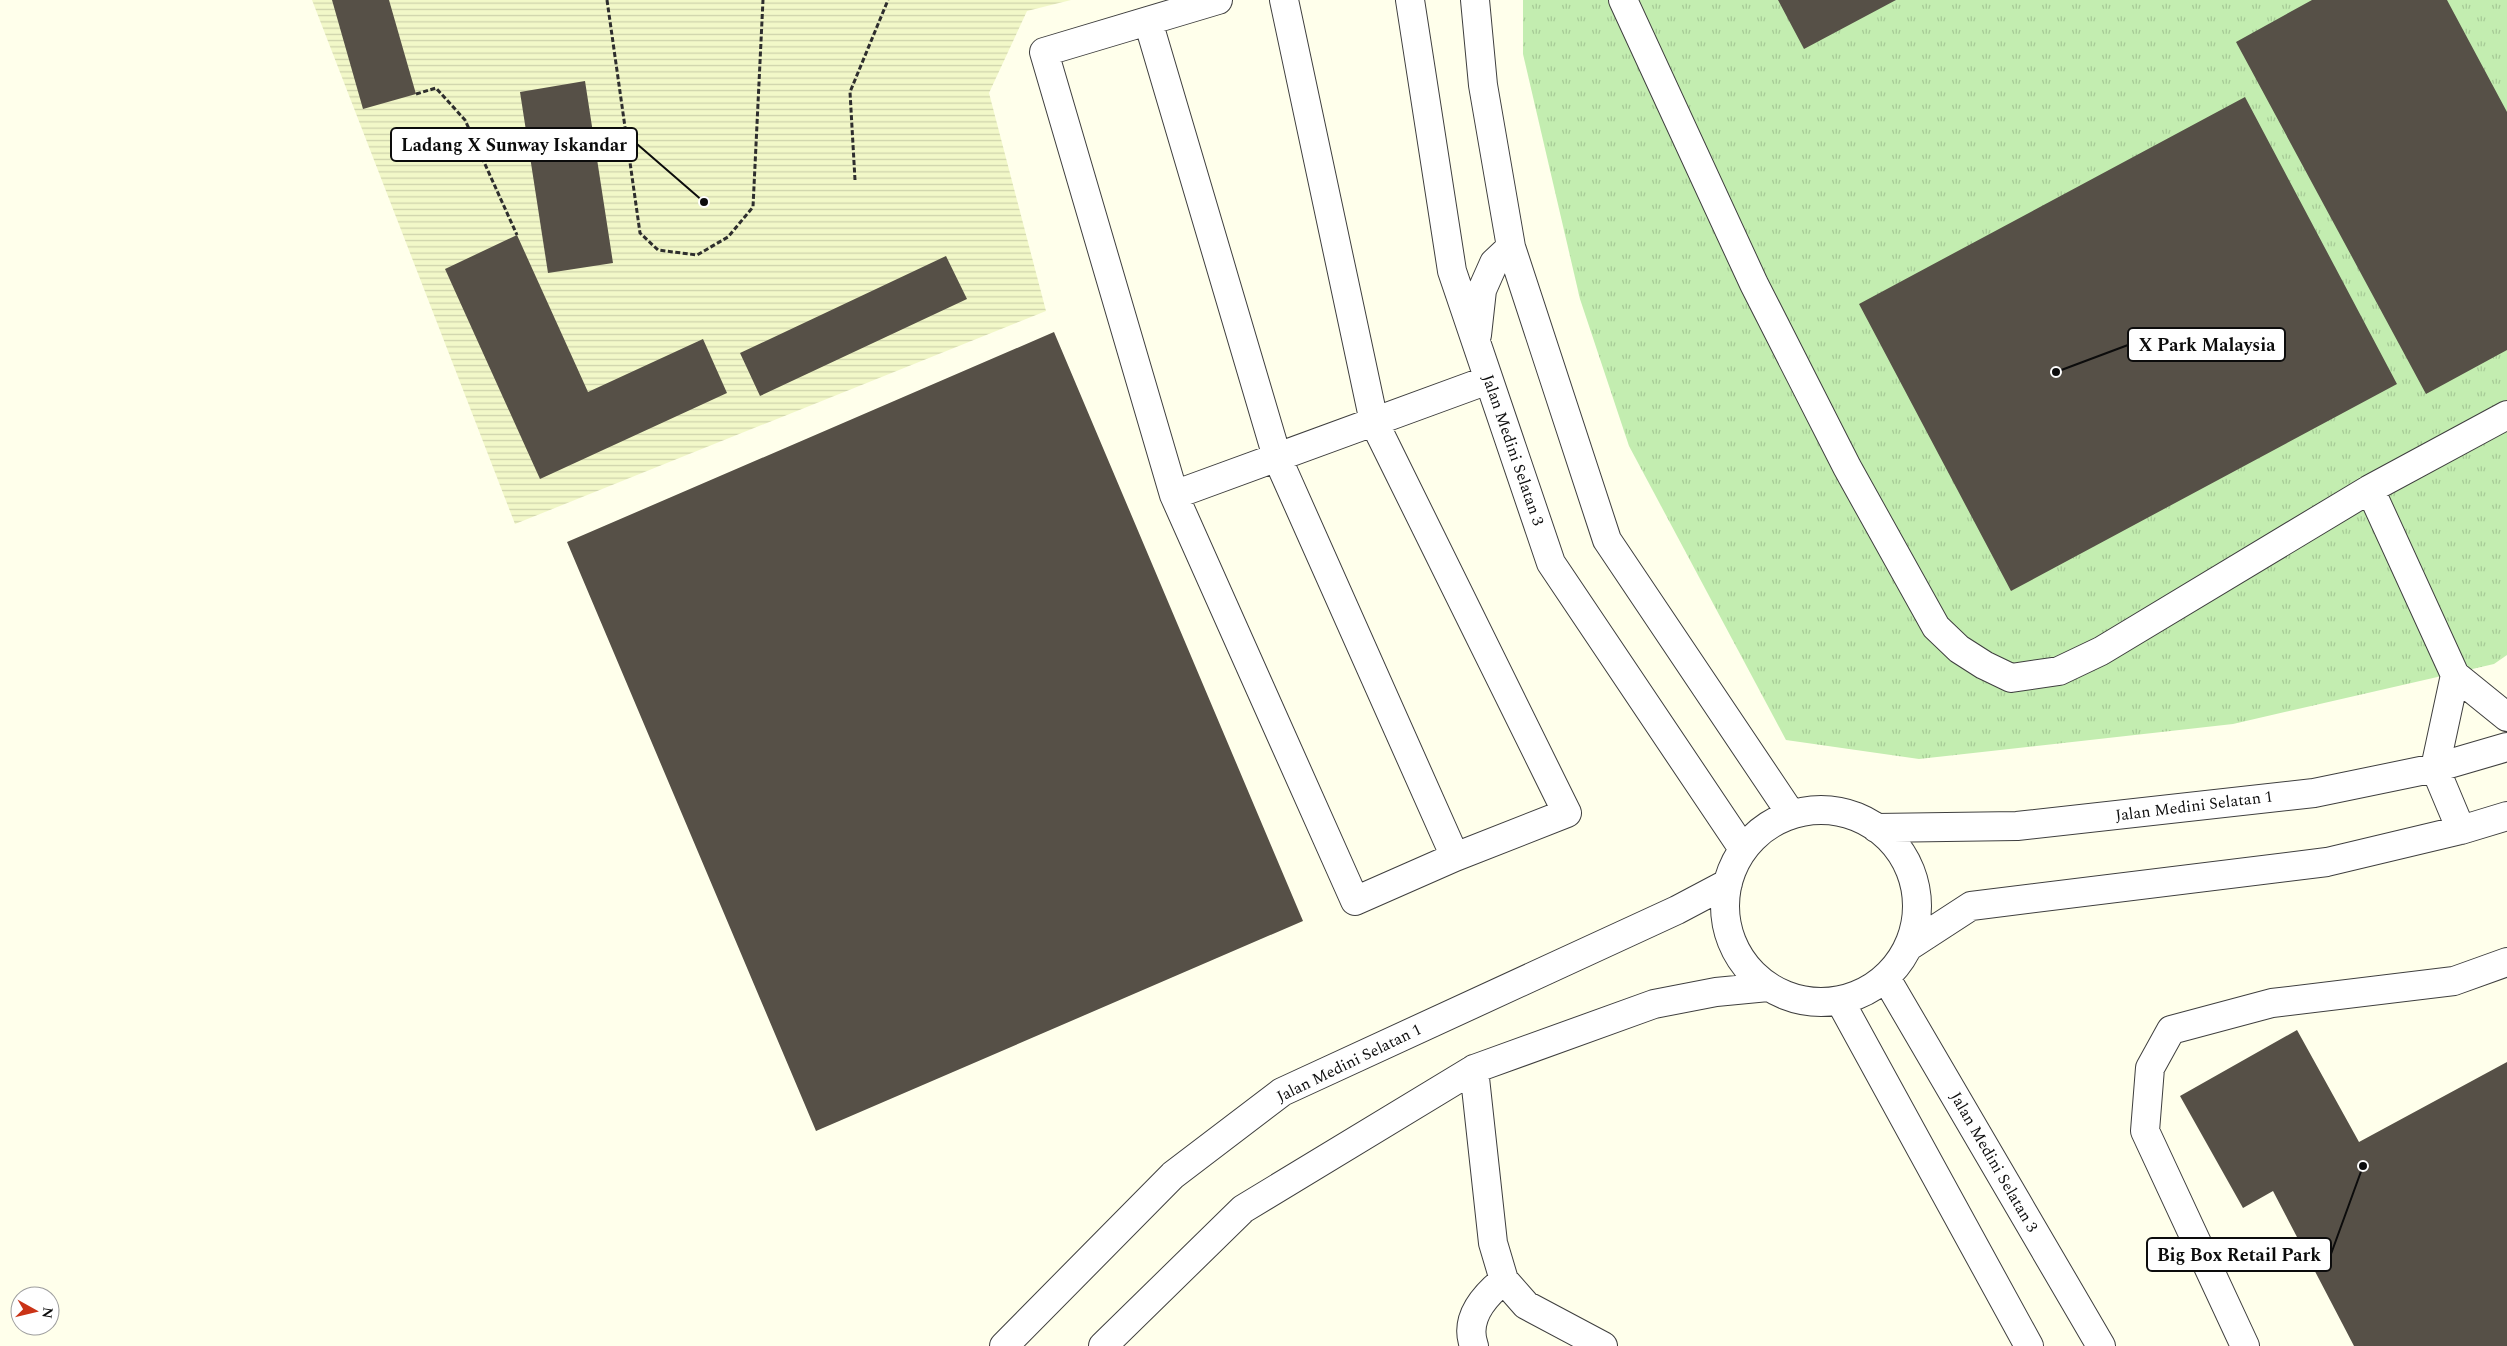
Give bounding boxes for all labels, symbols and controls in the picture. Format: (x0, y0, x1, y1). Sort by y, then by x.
callout: Ladang X Sunway Iskandar (391, 128, 637, 161)
text: Ladang X Sunway Iskandar (401, 132, 627, 159)
callout: X Park Malaysia (2128, 328, 2285, 361)
text: X Park Malaysia (2139, 332, 2276, 359)
street label: Jalan Medini Selatan 3 (1476, 371, 1550, 529)
street label: Jalan Medini Selatan 1 (2114, 784, 2274, 828)
street label: Jalan Medini Selatan 1 (1273, 1017, 1425, 1109)
street label: Jalan Medini Selatan 3 (1944, 1087, 2044, 1237)
callout: Big Box Retail Park (2147, 1238, 2331, 1271)
text: Big Box Retail Park (2157, 1242, 2321, 1269)
north arrow (10, 1286, 60, 1336)
text: N (36, 1306, 59, 1320)

